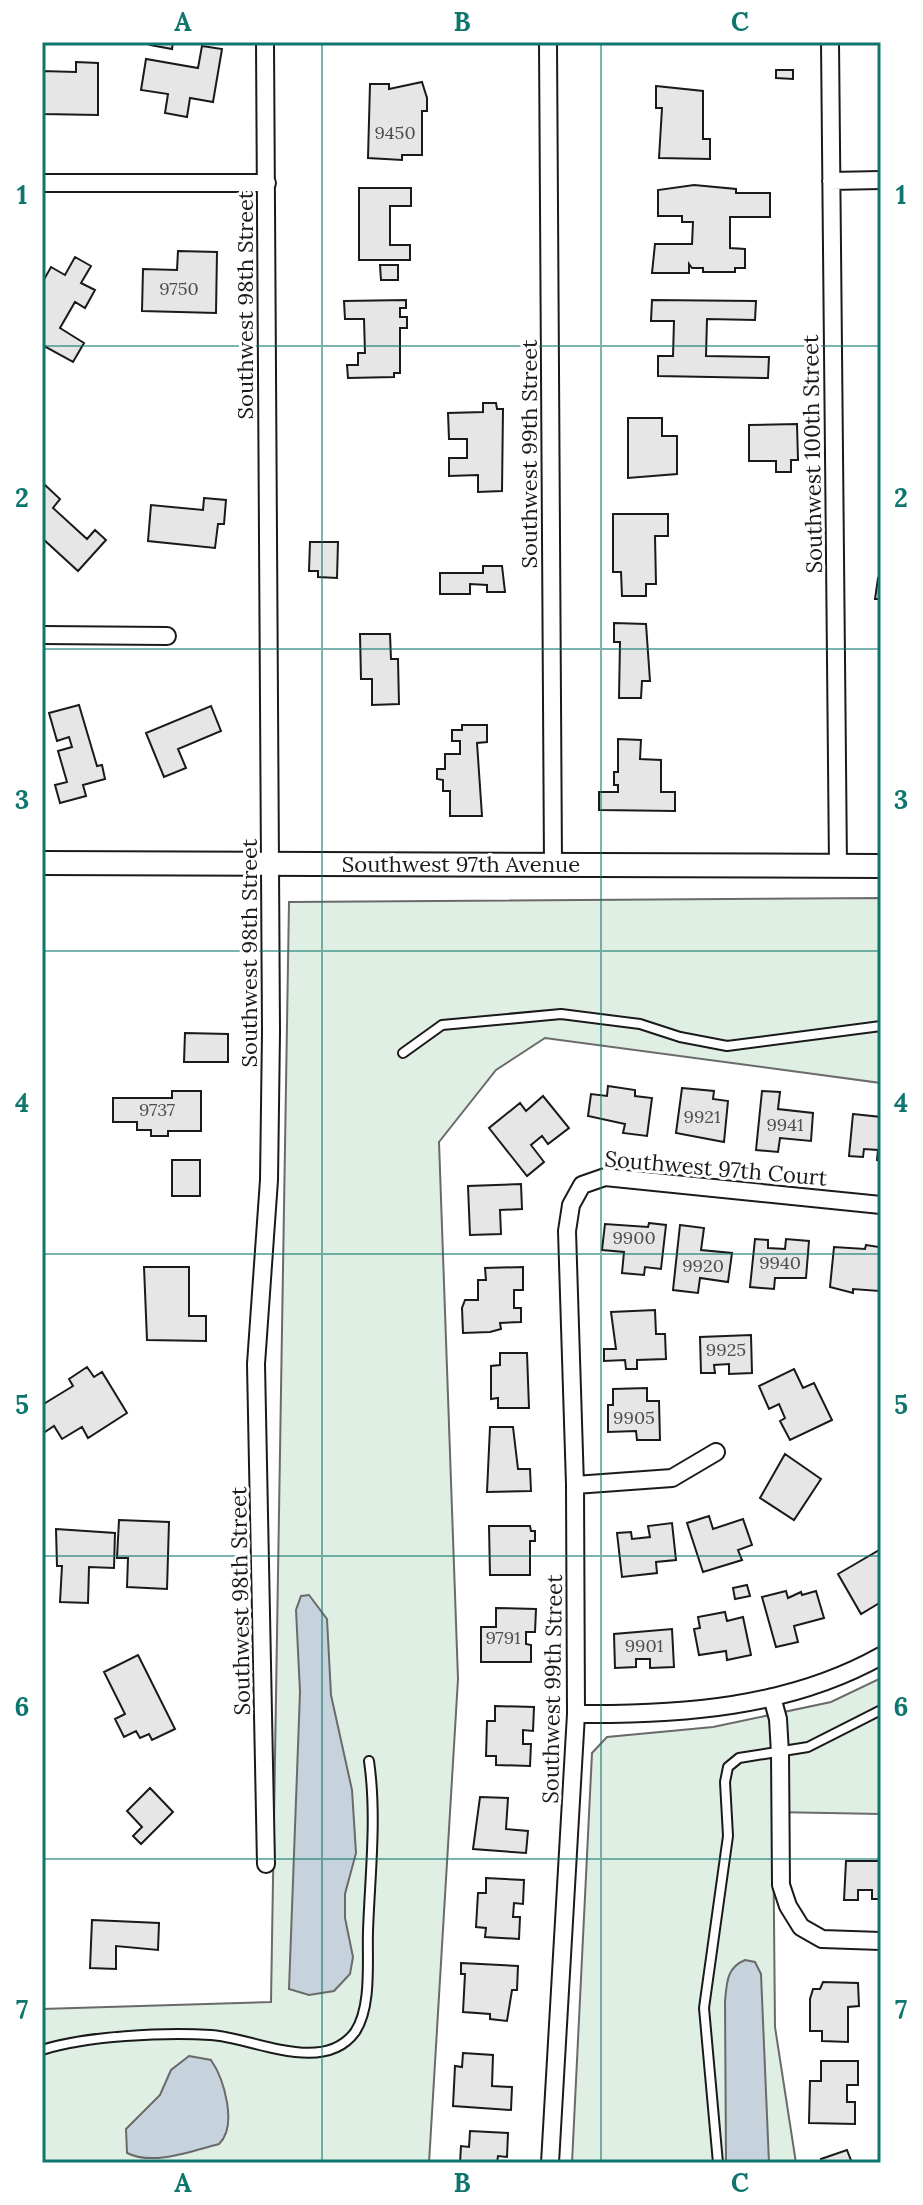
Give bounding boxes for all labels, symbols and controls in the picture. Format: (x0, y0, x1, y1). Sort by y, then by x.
text: A (174, 5, 192, 38)
text: B (453, 5, 471, 38)
text: C (731, 5, 749, 38)
house number: 9450 (374, 121, 416, 144)
text: 1 (17, 178, 27, 211)
text: 1 (896, 178, 906, 211)
street label: Southwest 98th Street (231, 190, 259, 419)
house number: 9750 (159, 277, 199, 300)
street label: Southwest 100th Street (796, 334, 828, 574)
street label: Southwest 99th Street (515, 339, 543, 569)
text: 2 (15, 481, 29, 514)
text: 2 (894, 481, 908, 514)
text: 3 (15, 783, 29, 816)
text: 3 (894, 783, 908, 816)
street label: Southwest 98th Street (235, 838, 263, 1067)
street label: Southwest 97th Avenue (342, 850, 580, 878)
text: 4 (15, 1086, 29, 1119)
text: 4 (894, 1086, 908, 1119)
house number: 9737 (139, 1098, 175, 1121)
house number: 9921 (683, 1105, 721, 1128)
house number: 9941 (766, 1113, 804, 1136)
street label: Southwest 97th Court (604, 1144, 829, 1192)
house number: 9900 (612, 1226, 656, 1249)
house number: 9940 (759, 1251, 801, 1274)
house number: 9920 (682, 1254, 724, 1277)
house number: 9925 (706, 1338, 746, 1361)
text: 5 (15, 1388, 29, 1421)
text: 5 (894, 1388, 908, 1421)
house number: 9905 (613, 1406, 655, 1429)
street label: Southwest 98th Street (224, 1486, 256, 1716)
street label: Southwest 99th Street (536, 1574, 568, 1804)
house number: 9791 (485, 1626, 521, 1649)
house number: 9901 (625, 1634, 663, 1657)
text: 6 (15, 1690, 29, 1723)
text: 6 (894, 1690, 908, 1723)
text: 7 (16, 1993, 28, 2026)
text: 7 (895, 1993, 907, 2026)
text: A (174, 2166, 192, 2199)
text: B (453, 2166, 471, 2199)
text: C (731, 2166, 749, 2199)

